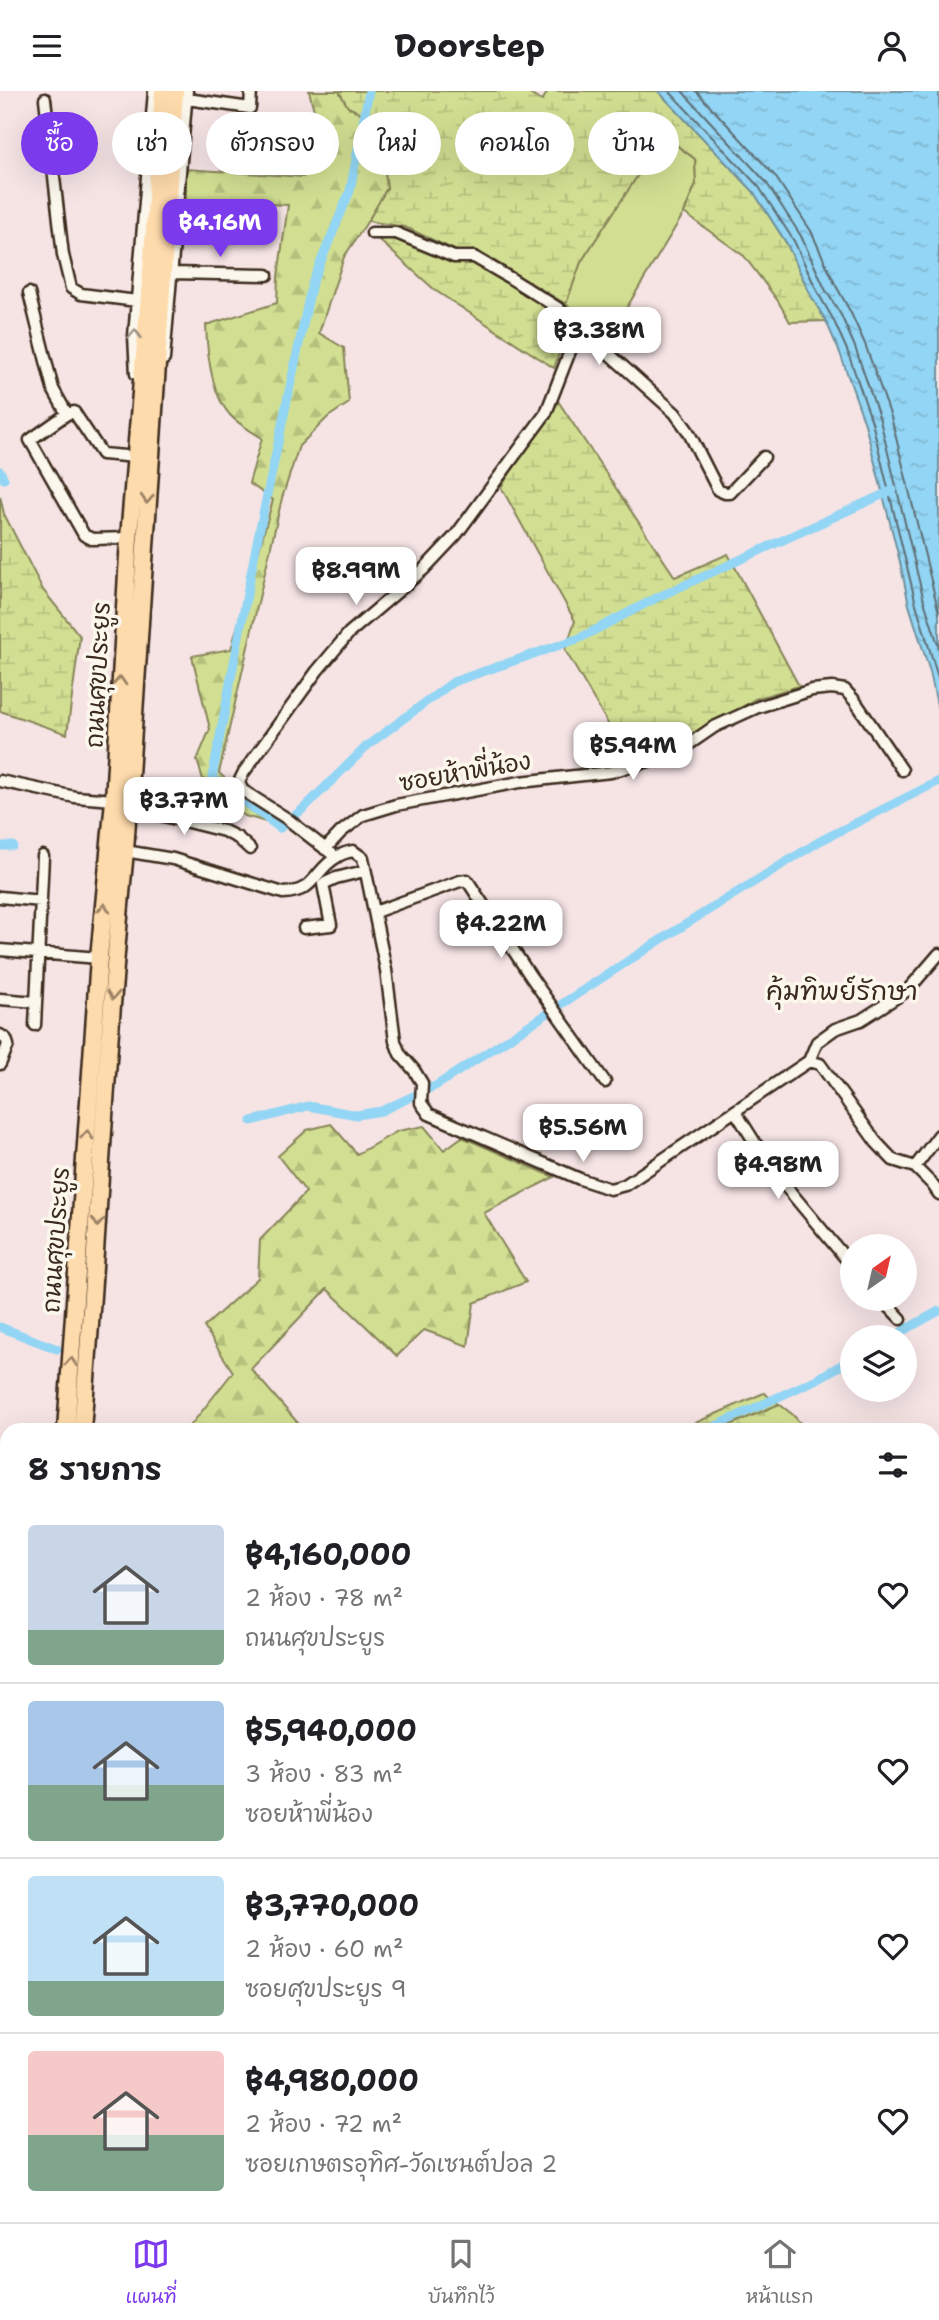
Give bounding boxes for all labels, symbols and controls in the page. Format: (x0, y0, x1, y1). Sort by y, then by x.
text: Doorstep (394, 24, 545, 67)
icon: menu (28, 27, 66, 65)
icon: person (873, 27, 911, 65)
chip: ซื้อ (21, 112, 98, 175)
chip: เช่า (112, 112, 192, 175)
chip: ตัวกรอง (206, 112, 339, 175)
chip: ใหม่ (353, 112, 441, 175)
chip: คอนโด (455, 112, 574, 175)
chip: บ้าน (588, 112, 679, 175)
pin: ฿4.16M (163, 199, 277, 259)
text: ฿4.16M (178, 207, 262, 237)
pin: ฿3.38M (542, 307, 656, 367)
text: ฿3.38M (553, 315, 645, 345)
one-way arrow (127, 328, 143, 339)
one-way arrow (140, 494, 155, 505)
pin: ฿8.99M (299, 547, 413, 607)
text: ฿8.99M (312, 555, 400, 585)
street label: ถนนศุขประยูร (78, 601, 120, 749)
one-way arrow (113, 675, 128, 686)
pin: ฿5.94M (576, 723, 690, 782)
text: ฿5.94M (589, 730, 677, 760)
street label: ซอยห้าพี่น้อง (395, 739, 534, 799)
pin: ฿3.77M (127, 777, 241, 837)
text: ฿3.77M (140, 785, 228, 815)
pin: ฿4.22M (444, 901, 558, 960)
one-way arrow (96, 902, 111, 914)
text: ฿4.22M (456, 908, 546, 938)
district label: คุ้มทิพย์รักษา (766, 973, 918, 1010)
one-way arrow (105, 990, 120, 1001)
pin: ฿5.56M (526, 1105, 640, 1164)
text: ฿5.56M (539, 1112, 627, 1142)
one-way arrow (79, 1129, 94, 1140)
pin: ฿4.98M (721, 1141, 835, 1201)
text: ฿4.98M (734, 1149, 822, 1179)
street label: ถนนศุขประยูร (35, 1166, 79, 1314)
one-way arrow (90, 1217, 105, 1228)
north arrow (840, 1234, 917, 1311)
map controls (840, 1234, 917, 1402)
button: layers (840, 1325, 917, 1402)
one-way arrow (63, 1356, 78, 1367)
icon: filters (874, 1446, 912, 1484)
text: 8 รายการ (28, 1449, 162, 1490)
text: ฿4,160,000 (245, 1534, 412, 1575)
icon: home (84, 1553, 168, 1637)
icon: heart (874, 1576, 912, 1614)
text: 2 ห้อง · 78 m² (245, 1583, 403, 1613)
text: ถนนศุขประยูร (245, 1623, 385, 1653)
text: ฿5,940,000 (245, 1710, 417, 1751)
icon: home (84, 1729, 168, 1813)
icon: heart (874, 1752, 912, 1790)
text: 3 ห้อง · 83 m² (245, 1759, 403, 1789)
text: ซอยห้าพี่น้อง (245, 1799, 373, 1829)
text: ฿3,770,000 (245, 1885, 419, 1926)
icon: home (84, 1904, 168, 1988)
icon: heart (874, 1927, 912, 1965)
text: 2 ห้อง · 60 m² (245, 1934, 403, 1964)
text: ซอยศุขประยูร 9 (245, 1974, 407, 2004)
text: ฿4,980,000 (245, 2060, 419, 2101)
icon: home (84, 2079, 168, 2163)
icon: heart (874, 2102, 912, 2140)
text: 2 ห้อง · 72 m² (245, 2109, 402, 2139)
text: ซอยเกษตรอุทิศ-วัดเซนต์ปอล 2 (245, 2149, 557, 2179)
tab: แผนที่ (126, 2235, 177, 2310)
tab: บันทึกไว้ (428, 2235, 495, 2310)
tab: หน้าแรก (746, 2235, 813, 2310)

